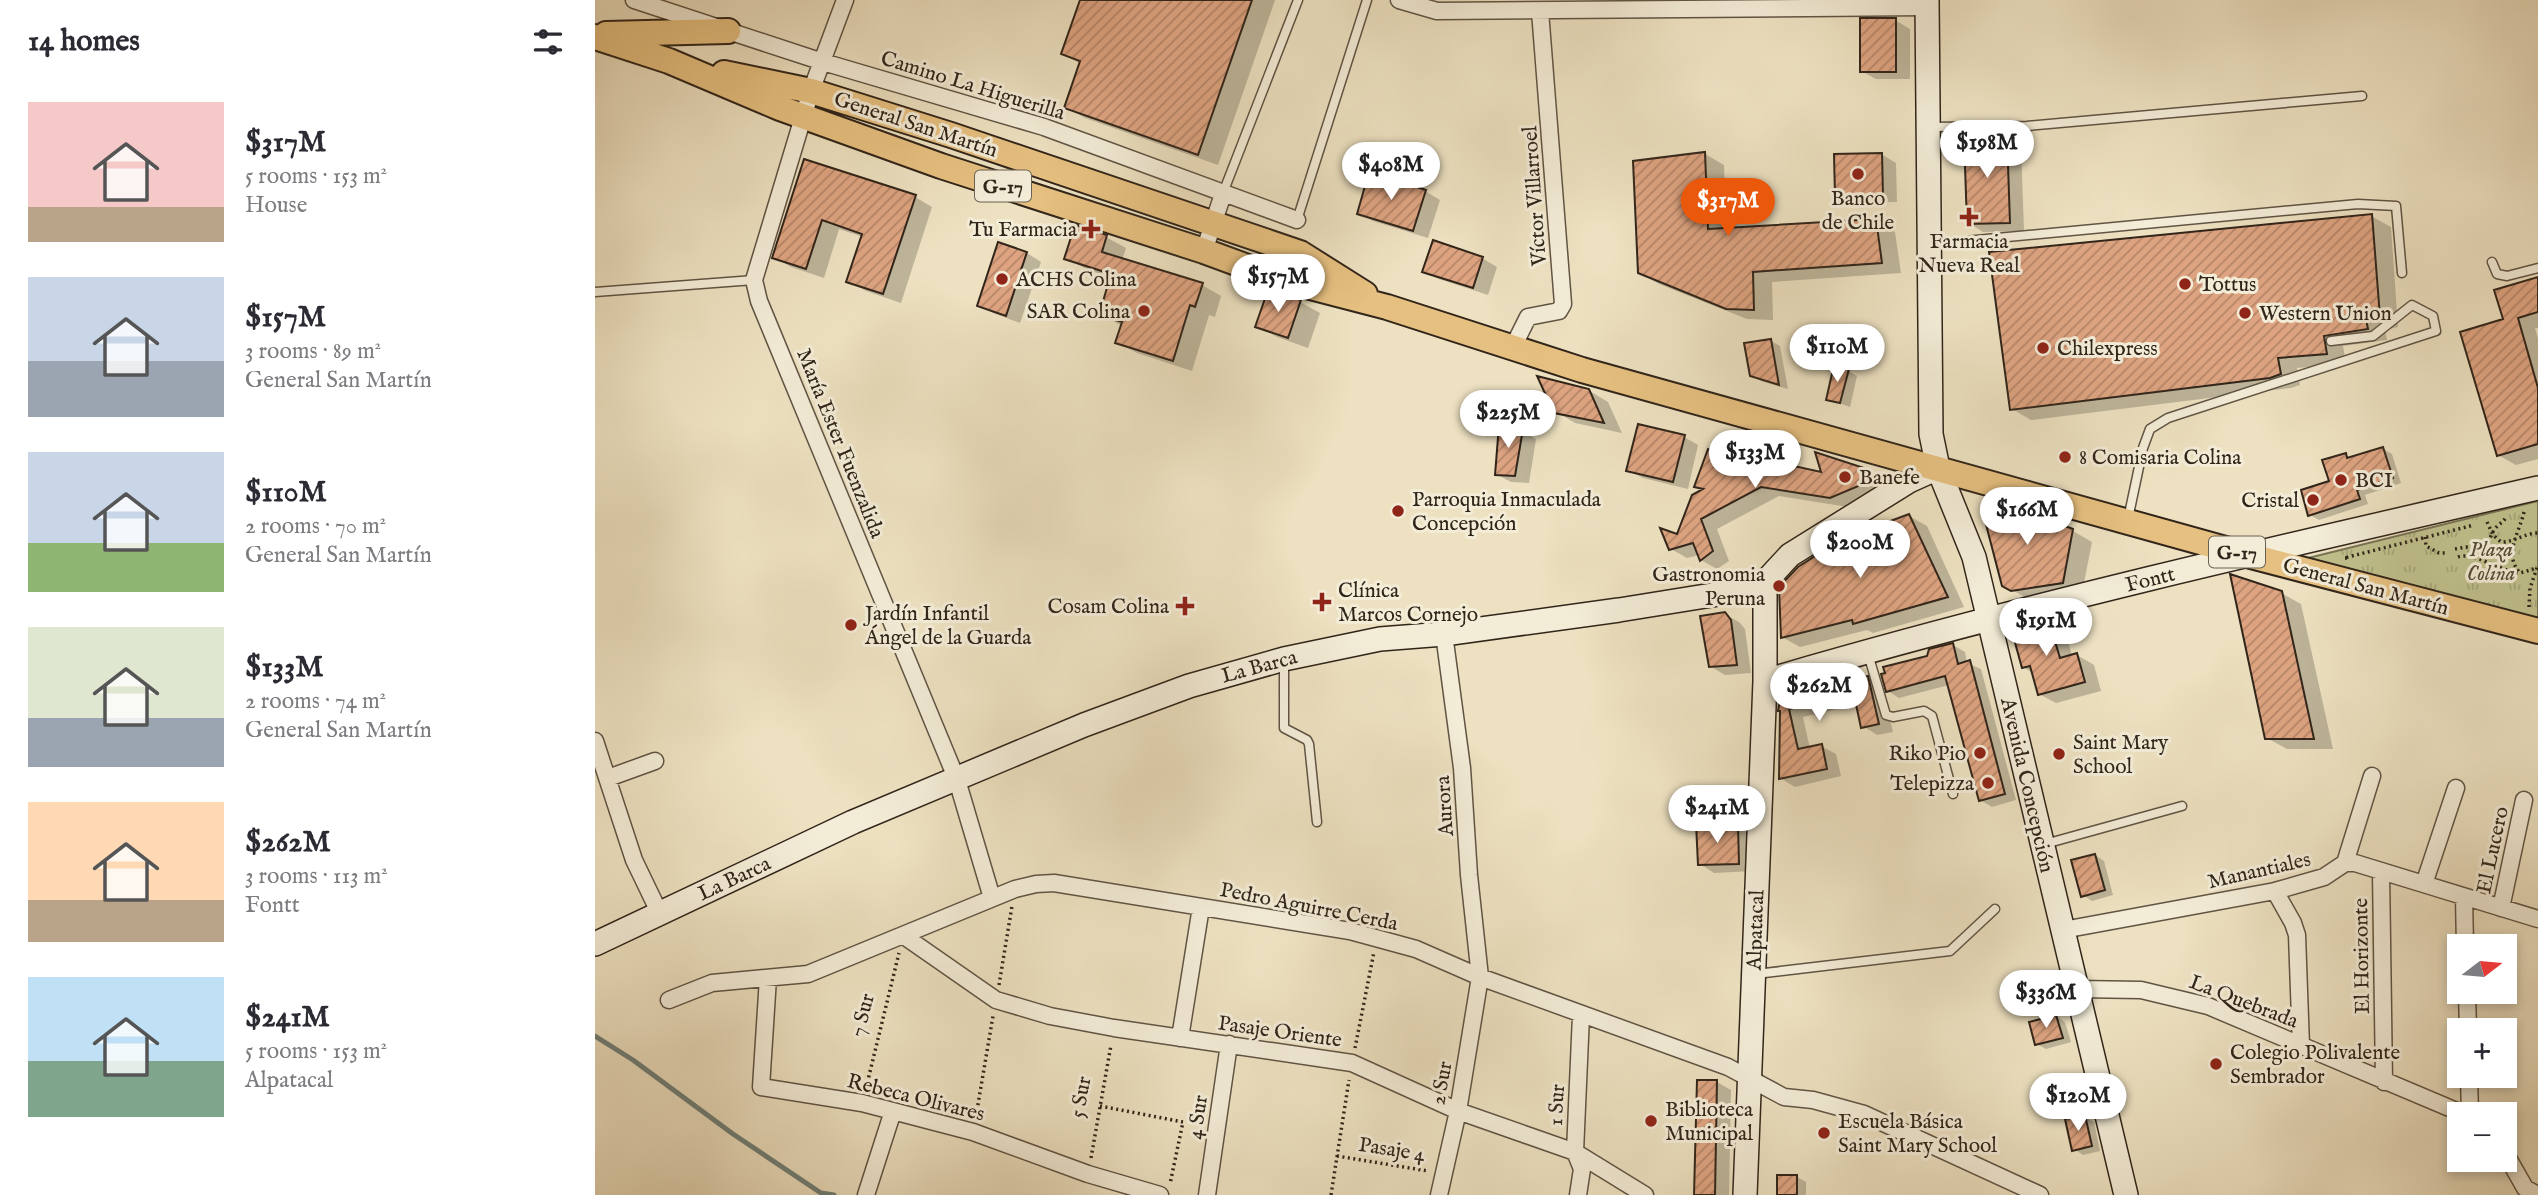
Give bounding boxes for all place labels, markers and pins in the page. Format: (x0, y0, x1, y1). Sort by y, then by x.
pin: $198M (1938, 120, 2036, 180)
pin: $408M (1342, 142, 1440, 202)
marker: Banco de Chile (1850, 166, 1866, 182)
pin: $317M (1679, 178, 1777, 238)
place label: Banco de Chile (1822, 186, 1895, 237)
marker: Farmacia Nueva Real (1961, 209, 1977, 225)
place label: Tu Farmacia (969, 217, 1078, 244)
marker: Tu Farmacia (1083, 221, 1099, 237)
place label: Farmacia Nueva Real (1918, 229, 2020, 280)
pin: $157M (1229, 254, 1327, 314)
place label: ACHS Colina (1015, 267, 1137, 294)
marker: ACHS Colina (994, 271, 1010, 287)
place label: Tottus (2199, 272, 2256, 299)
marker: Tottus (2177, 276, 2193, 292)
place label: SAR Colina (1027, 299, 1131, 326)
place label: Western Union (2259, 301, 2392, 328)
marker: SAR Colina (1136, 303, 1152, 319)
marker: Western Union (2237, 305, 2253, 321)
pin: $110M (1788, 324, 1886, 384)
place label: Chilexpress (2057, 336, 2158, 363)
marker: Chilexpress (2035, 340, 2051, 356)
pin: $225M (1459, 391, 1557, 450)
pin: $133M (1706, 430, 1804, 490)
place label: 8 Comisaria Colina (2079, 445, 2242, 472)
marker: 8 Comisaria Colina (2057, 449, 2073, 465)
place label: Banefe (1859, 465, 1920, 492)
place label: BCI (2355, 468, 2393, 495)
marker: Banefe (1837, 469, 1853, 485)
marker: BCI (2333, 472, 2349, 488)
place label: Parroquia Inmaculada Concepción (1412, 487, 1602, 538)
pin: $166M (1978, 488, 2076, 547)
place label: Cristal (2241, 488, 2299, 515)
marker: Cristal (2305, 492, 2321, 508)
marker: Parroquia Inmaculada Concepción (1390, 503, 1406, 519)
pin: $200M (1811, 520, 1909, 580)
place label: Gastronomia Peruna (1652, 562, 1766, 613)
place label: Clínica Marcos Cornejo (1338, 578, 1478, 629)
marker: Gastronomia Peruna (1771, 578, 1787, 594)
marker: Clínica Marcos Cornejo (1312, 592, 1332, 612)
place label: Cosam Colina (1048, 594, 1170, 621)
marker: Cosam Colina (1175, 596, 1195, 616)
pin: $191M (1997, 598, 2095, 658)
place label: Jardín Infantil Ángel de la Guarda (863, 601, 1032, 652)
marker: Jardín Infantil Ángel de la Guarda (843, 617, 859, 633)
pin: $262M (1770, 664, 1868, 723)
place label: Saint Mary School (2073, 730, 2169, 781)
place label: Riko Pio (1889, 741, 1966, 768)
marker: Riko Pio (1972, 745, 1988, 761)
marker: Saint Mary School (2051, 746, 2067, 762)
place label: Telepizza (1890, 771, 1975, 798)
marker: Telepizza (1980, 775, 1996, 791)
pin: $241M (1668, 786, 1766, 845)
pin: $336M (1997, 970, 2095, 1030)
place label: Colegio Polivalente Sembrador (2230, 1040, 2401, 1091)
marker: Colegio Polivalente Sembrador (2208, 1056, 2224, 1072)
pin: $120M (2029, 1074, 2127, 1133)
place label: Biblioteca Municipal (1665, 1097, 1754, 1148)
place label: Escuela Básica Saint Mary School (1838, 1109, 1997, 1160)
marker: Biblioteca Municipal (1643, 1113, 1659, 1129)
marker: Escuela Básica Saint Mary School (1816, 1125, 1832, 1141)

